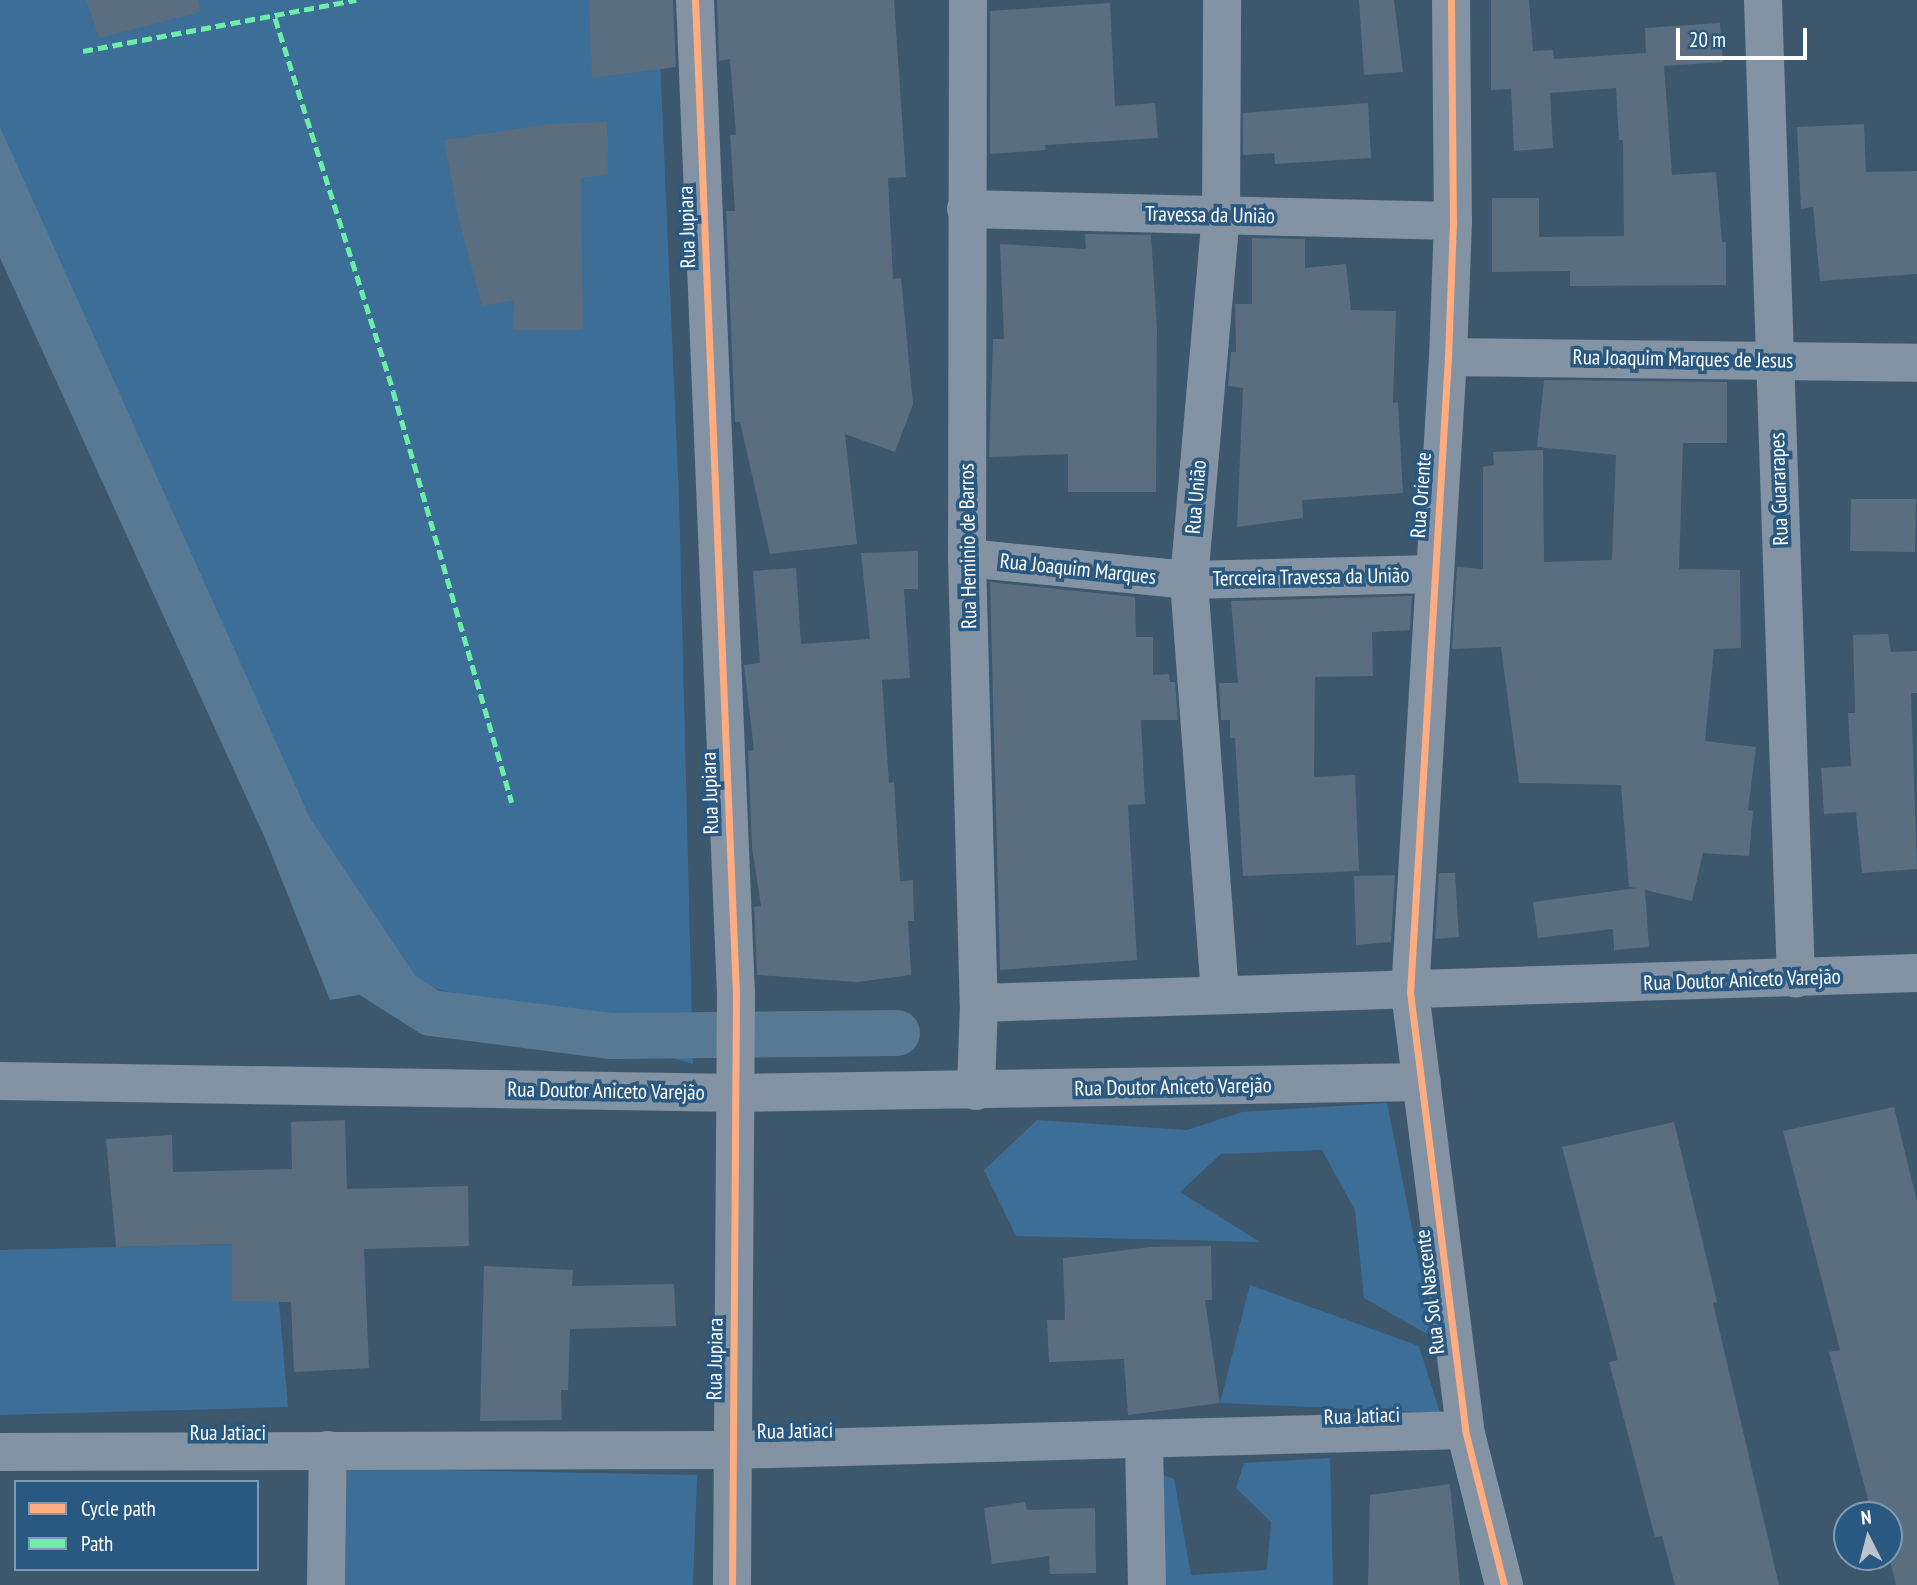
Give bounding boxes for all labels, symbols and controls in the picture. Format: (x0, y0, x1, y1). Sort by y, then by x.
scale bar (1679, 14, 1810, 58)
text: 20 m (1689, 26, 1726, 53)
street label: Rua Jupiara (673, 185, 701, 269)
street label: Travessa da União (1145, 201, 1275, 229)
street label: Rua Joaquim Marques de Jesus (1572, 344, 1794, 374)
street label: Rua Guararapes (1764, 432, 1794, 546)
street label: Rua Oriente (1405, 451, 1437, 539)
street label: Rua União (1180, 459, 1212, 535)
street label: Rua Heminio de Barros (954, 463, 982, 629)
street label: Rua Joaquim Marques (999, 548, 1157, 590)
street label: Tercceira Travessa da União (1212, 563, 1410, 591)
street label: Rua Jupiara (696, 751, 724, 835)
street label: Rua Doutor Aniceto Varejão (1642, 964, 1842, 996)
street label: Rua Doutor Aniceto Varejão (1074, 1073, 1272, 1101)
street label: Rua Doutor Aniceto Varejão (507, 1077, 705, 1105)
street label: Rua Sol Nascente (1410, 1228, 1450, 1356)
street label: Rua Jupiara (702, 1318, 728, 1400)
street label: Rua Jatiaci (1323, 1402, 1401, 1430)
street label: Rua Jatiaci (757, 1418, 833, 1444)
street label: Rua Jatiaci (190, 1420, 266, 1446)
legend (14, 1480, 259, 1571)
text: Cycle path (81, 1495, 156, 1522)
north arrow (1833, 1501, 1903, 1571)
text: N (1860, 1505, 1872, 1530)
text: Path (81, 1530, 113, 1557)

